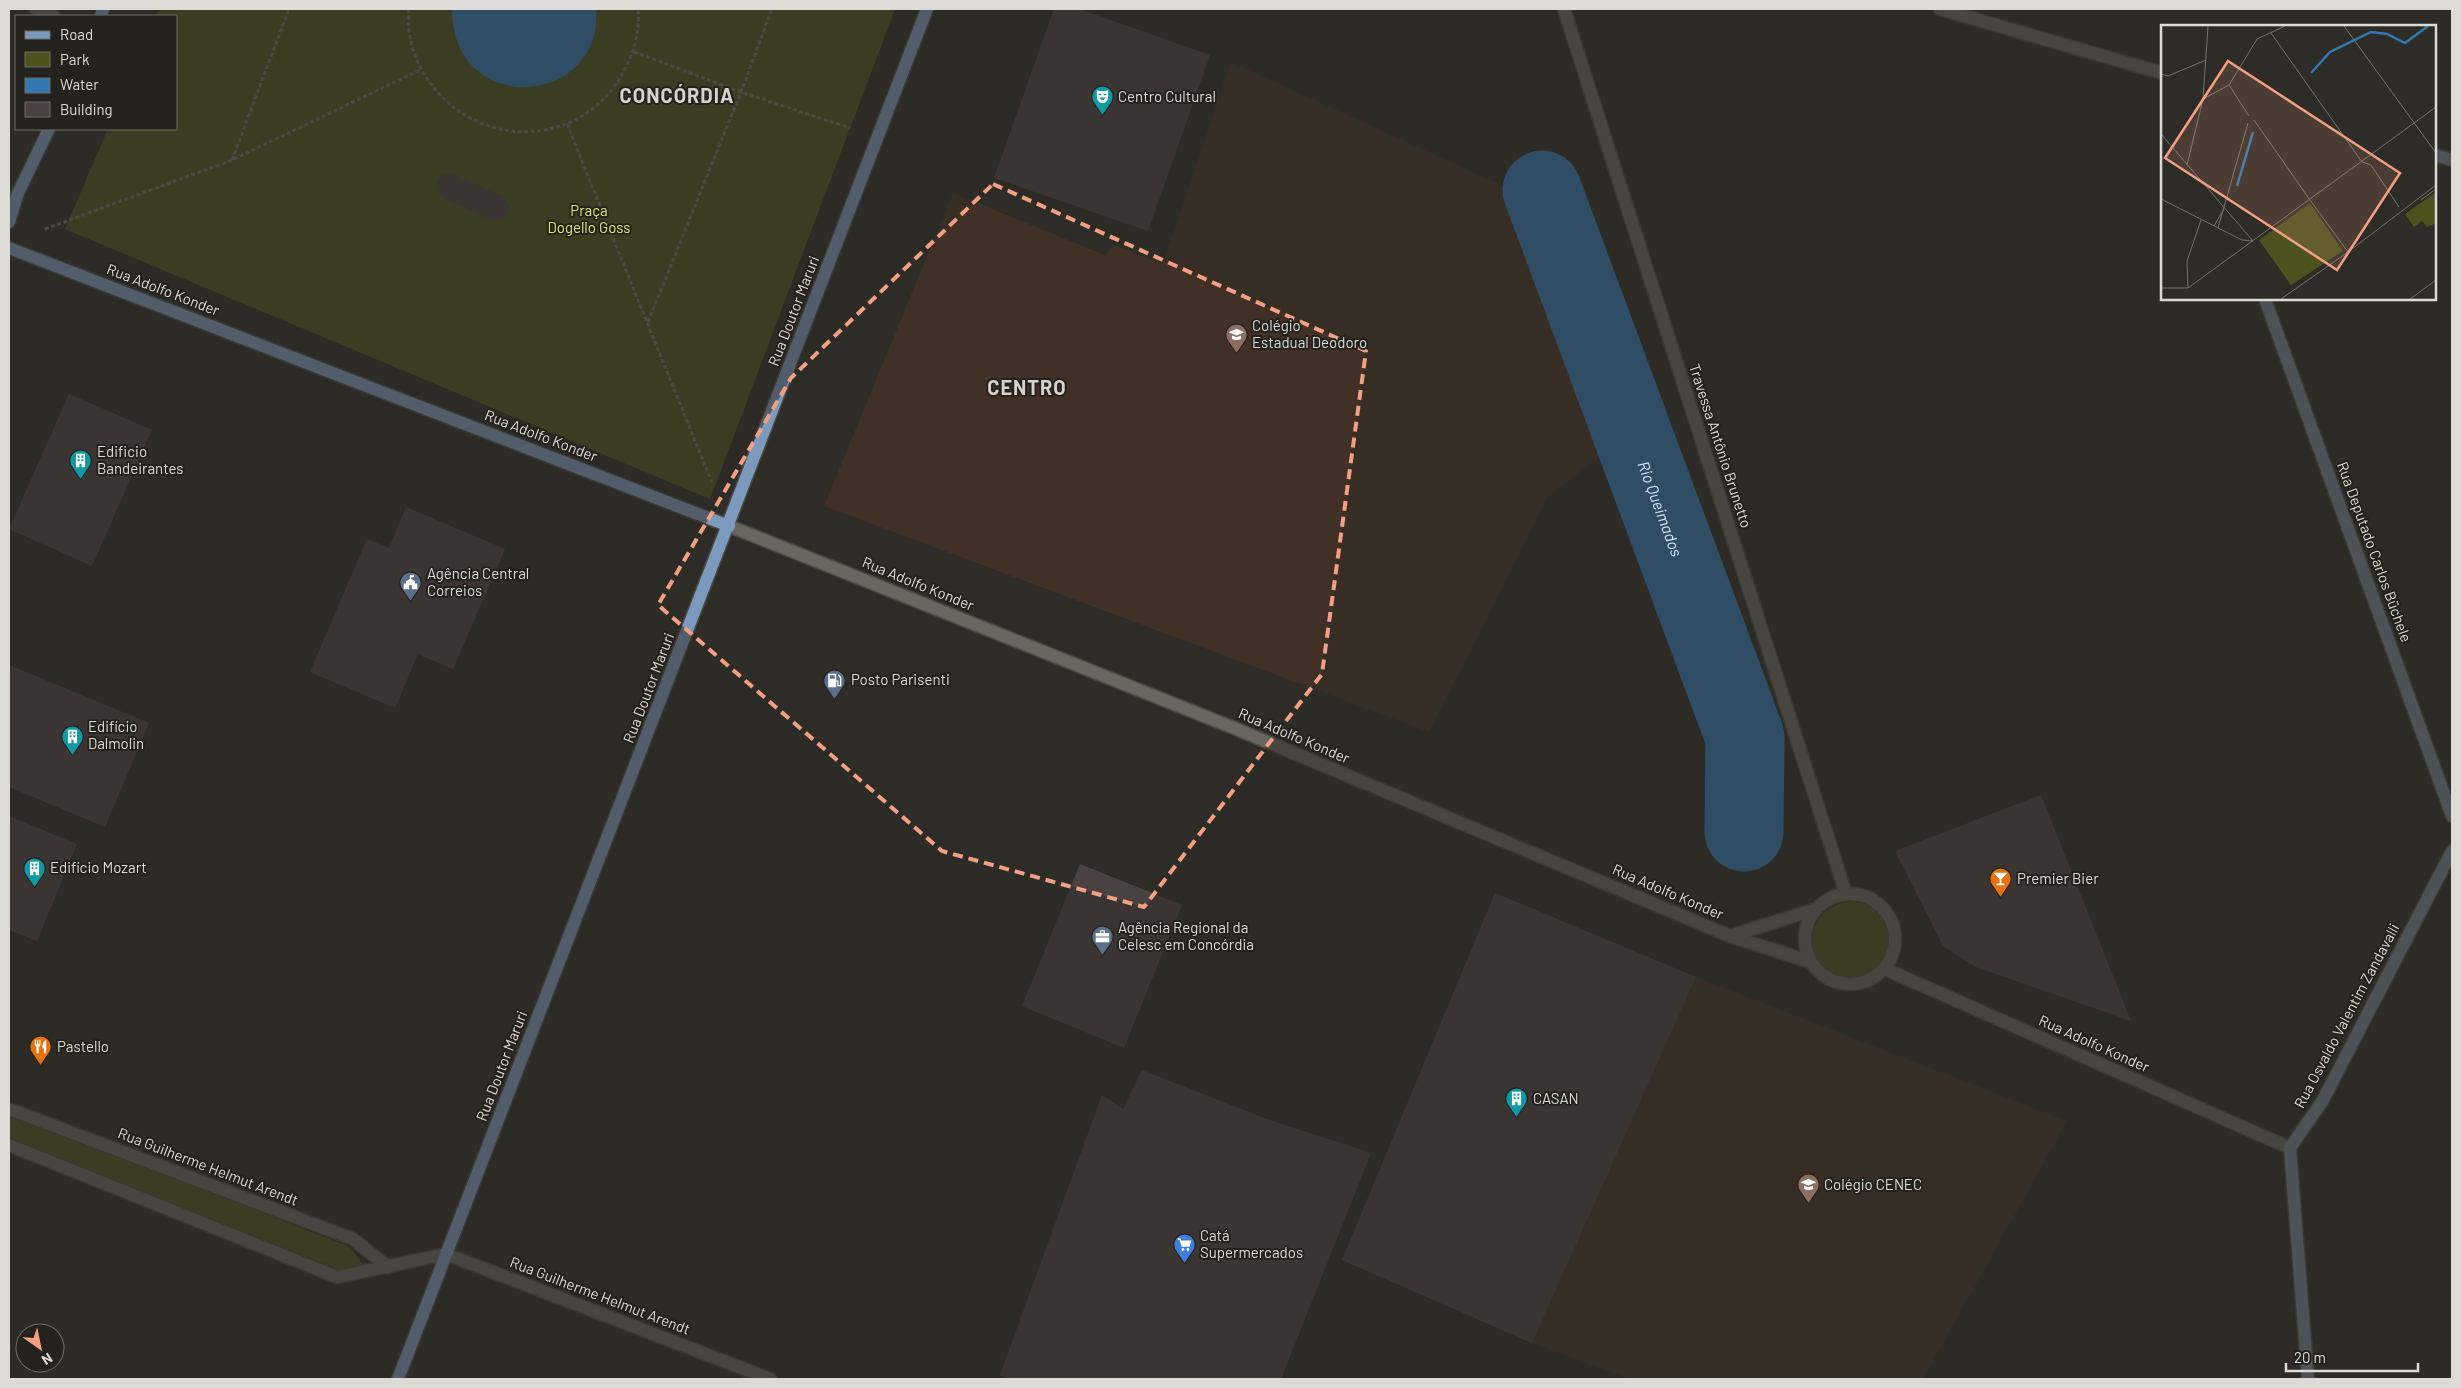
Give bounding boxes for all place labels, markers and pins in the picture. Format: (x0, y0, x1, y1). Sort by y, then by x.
theatre icon: Centro Cultural (1090, 85, 1114, 116)
place label: Centro Cultural (1118, 87, 1216, 105)
place label: Colégio Estadual Deodoro (1252, 316, 1367, 351)
school or university icon: Colégio Estadual Deodoro (1224, 323, 1248, 354)
place label: Edificio Bandeirantes (97, 442, 183, 477)
building icon: Edificio Bandeirantes (69, 449, 93, 480)
place label: Agência Central Correios (427, 564, 529, 599)
public building icon: Agência Central Correios (399, 571, 423, 602)
fuel station icon: Posto Parisenti (823, 668, 847, 699)
place label: Posto Parisenti (851, 670, 950, 688)
place label: Edifício Dalmolin (88, 717, 144, 752)
building icon: Edifício Dalmolin (60, 724, 84, 755)
building icon: Edifício Mozart (22, 856, 46, 887)
place label: Edifício Mozart (50, 858, 147, 876)
bar icon: Premier Bier (1989, 867, 2013, 898)
place label: Premier Bier (2017, 869, 2099, 887)
place label: Agência Regional da Celesc em Concórdia (1118, 918, 1254, 953)
office icon: Agência Regional da Celesc em Concórdia (1090, 925, 1114, 956)
restaurant icon: Pastello (29, 1035, 53, 1066)
place label: Pastello (57, 1037, 109, 1055)
building icon: CASAN (1505, 1087, 1529, 1118)
place label: CASAN (1533, 1089, 1579, 1107)
school or university icon: Colégio CENEC (1796, 1173, 1820, 1204)
place label: Colégio CENEC (1824, 1175, 1922, 1193)
place label: Catá Supermercados (1200, 1226, 1303, 1261)
supermarket icon: Catá Supermercados (1172, 1233, 1196, 1264)

